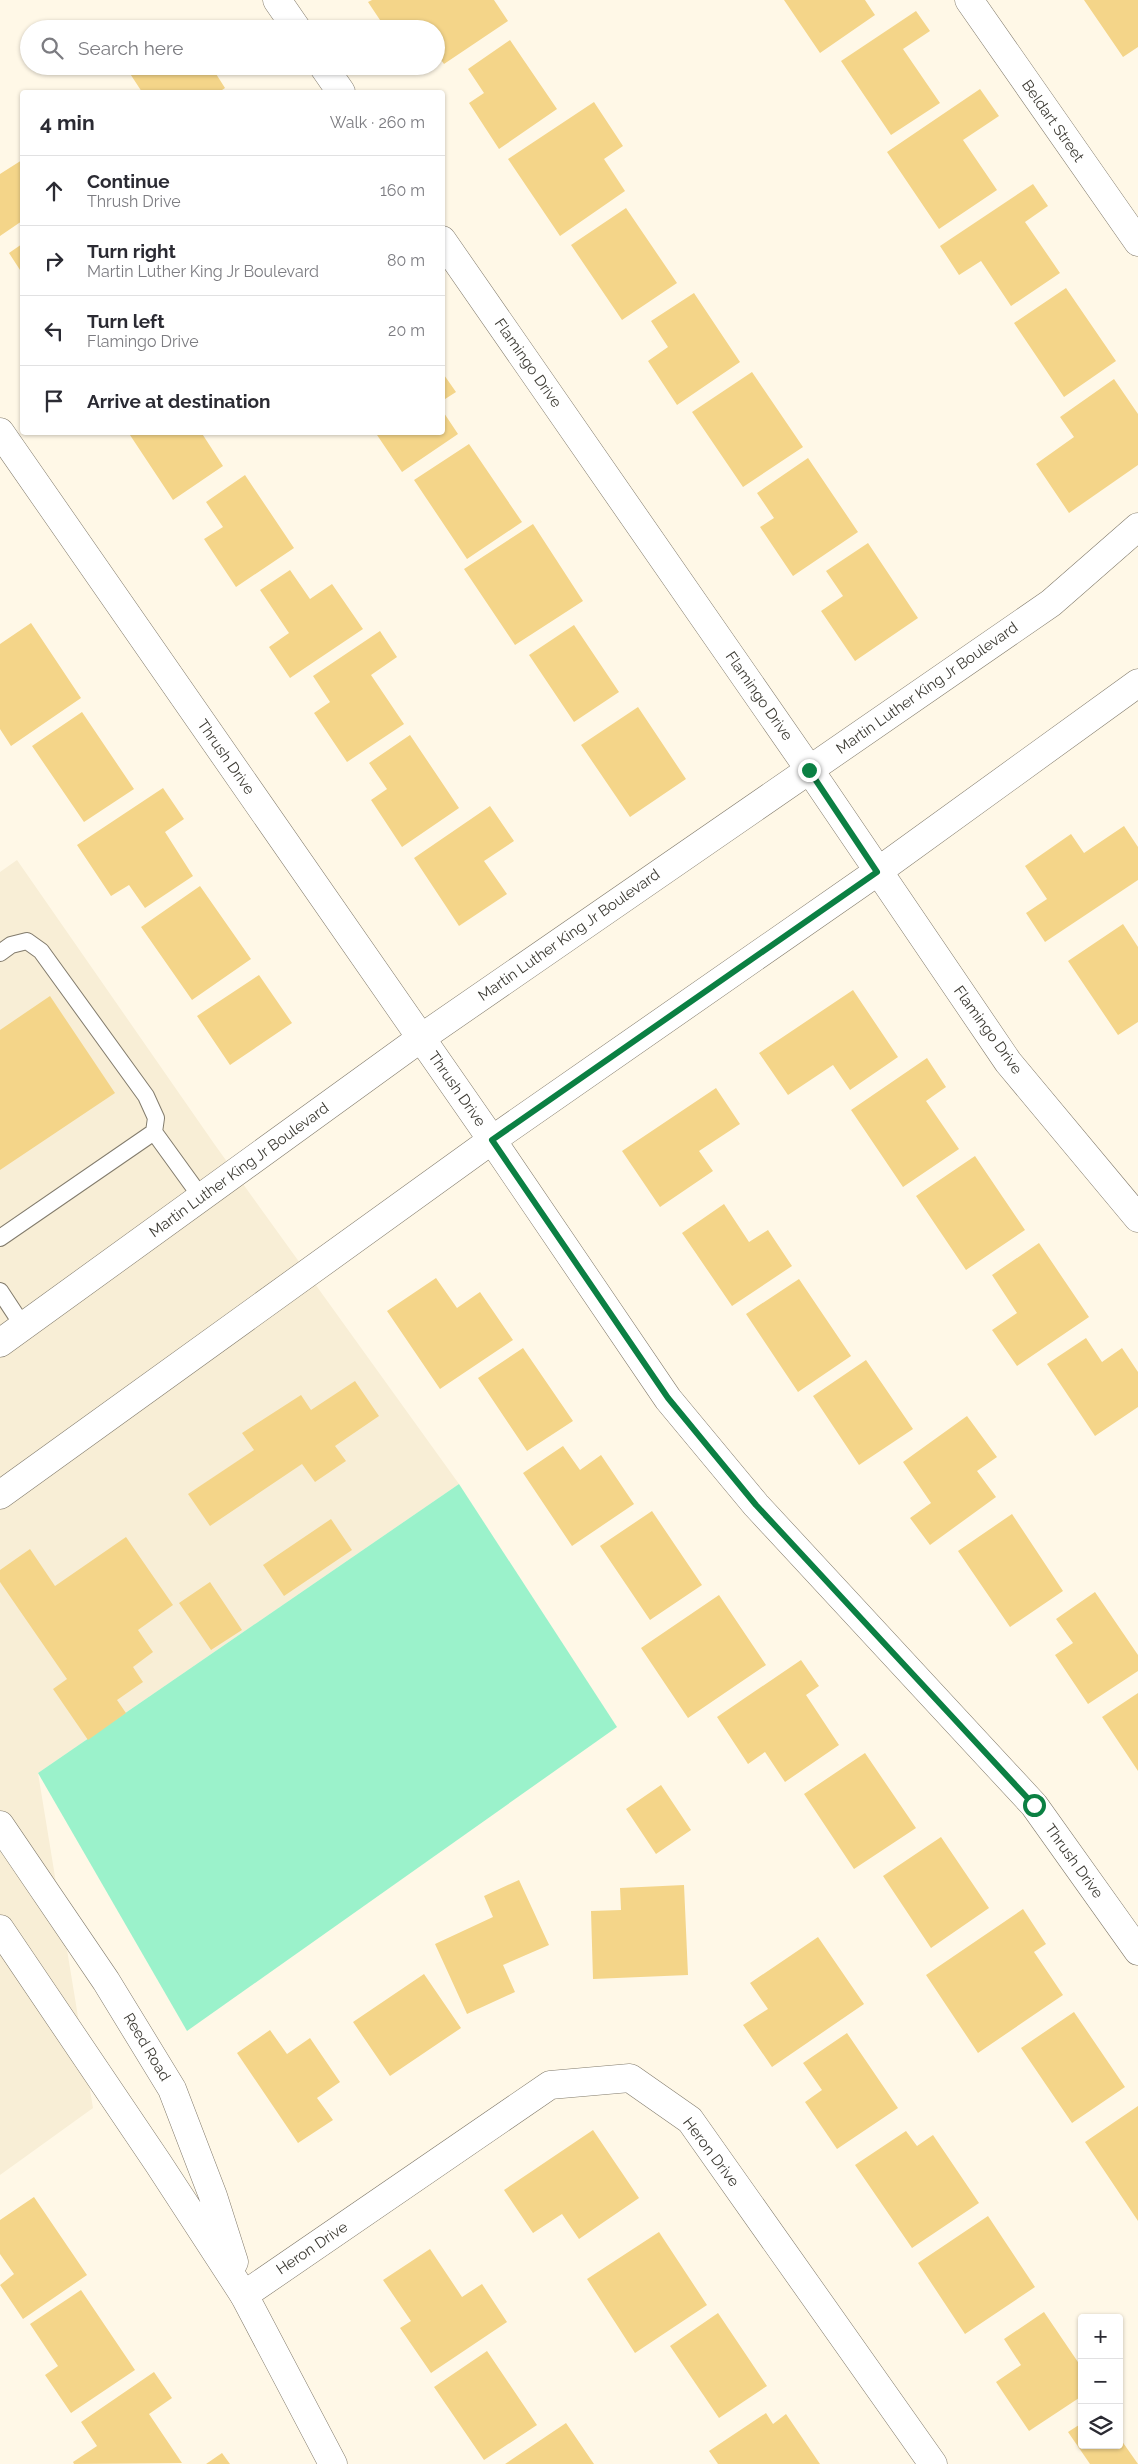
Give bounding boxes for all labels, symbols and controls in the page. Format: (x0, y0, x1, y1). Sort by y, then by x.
search box (20, 20, 445, 75)
icon: search (38, 34, 66, 62)
text: Search here (78, 37, 184, 59)
street label: Beldart Street (1018, 76, 1088, 166)
text: 4 min (40, 110, 95, 135)
text: Walk · 260 m (330, 113, 425, 132)
text: Continue (87, 170, 170, 192)
icon: ahead (40, 177, 68, 205)
text: 160 m (380, 181, 425, 200)
text: Thrush Drive (87, 192, 181, 211)
text: Turn right (87, 240, 176, 262)
icon: right (40, 247, 68, 275)
text: 80 m (387, 251, 425, 270)
text: Martin Luther King Jr Boulevard (87, 262, 319, 281)
text: Turn left (87, 310, 164, 332)
street label: Flamingo Drive (491, 315, 566, 411)
icon: left (40, 317, 68, 345)
text: 20 m (388, 321, 425, 340)
text: Flamingo Drive (87, 332, 199, 351)
icon: arrive (40, 387, 68, 415)
text: Arrive at destination (87, 390, 271, 412)
street label: Martin Luther King Jr Boulevard (833, 618, 1021, 758)
street label: Flamingo Drive (722, 648, 797, 744)
street label: Thrush Drive (193, 716, 259, 798)
route end (798, 759, 821, 782)
street label: Martin Luther King Jr Boulevard (475, 865, 663, 1005)
street label: Flamingo Drive (950, 982, 1026, 1078)
street label: Thrush Drive (424, 1048, 490, 1130)
street label: Martin Luther King Jr Boulevard (146, 1099, 332, 1241)
route start (1023, 1794, 1046, 1817)
street label: Thrush Drive (1041, 1820, 1107, 1902)
street label: Reed Road (120, 2010, 174, 2084)
street label: Heron Drive (679, 2114, 743, 2190)
street label: Heron Drive (273, 2217, 351, 2278)
map controls (1078, 2314, 1123, 2449)
button: + (1078, 2314, 1123, 2359)
button: − (1078, 2359, 1123, 2404)
button: layers (1078, 2404, 1123, 2449)

